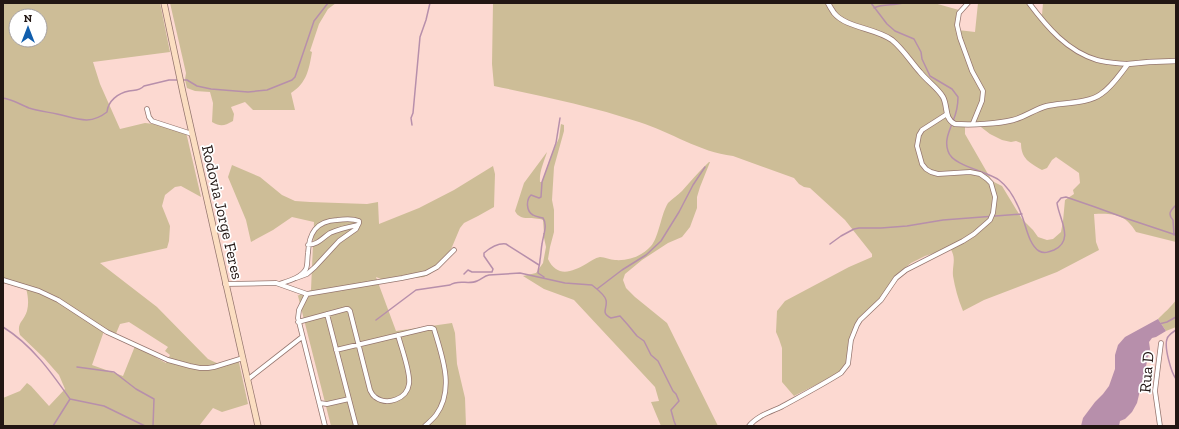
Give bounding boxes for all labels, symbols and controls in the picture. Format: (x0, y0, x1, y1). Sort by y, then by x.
north arrow (8, 8, 48, 48)
text: N (24, 12, 33, 25)
street label: Rodovia Jorge Feres (198, 143, 247, 281)
street label: Rua D (1135, 351, 1158, 394)

